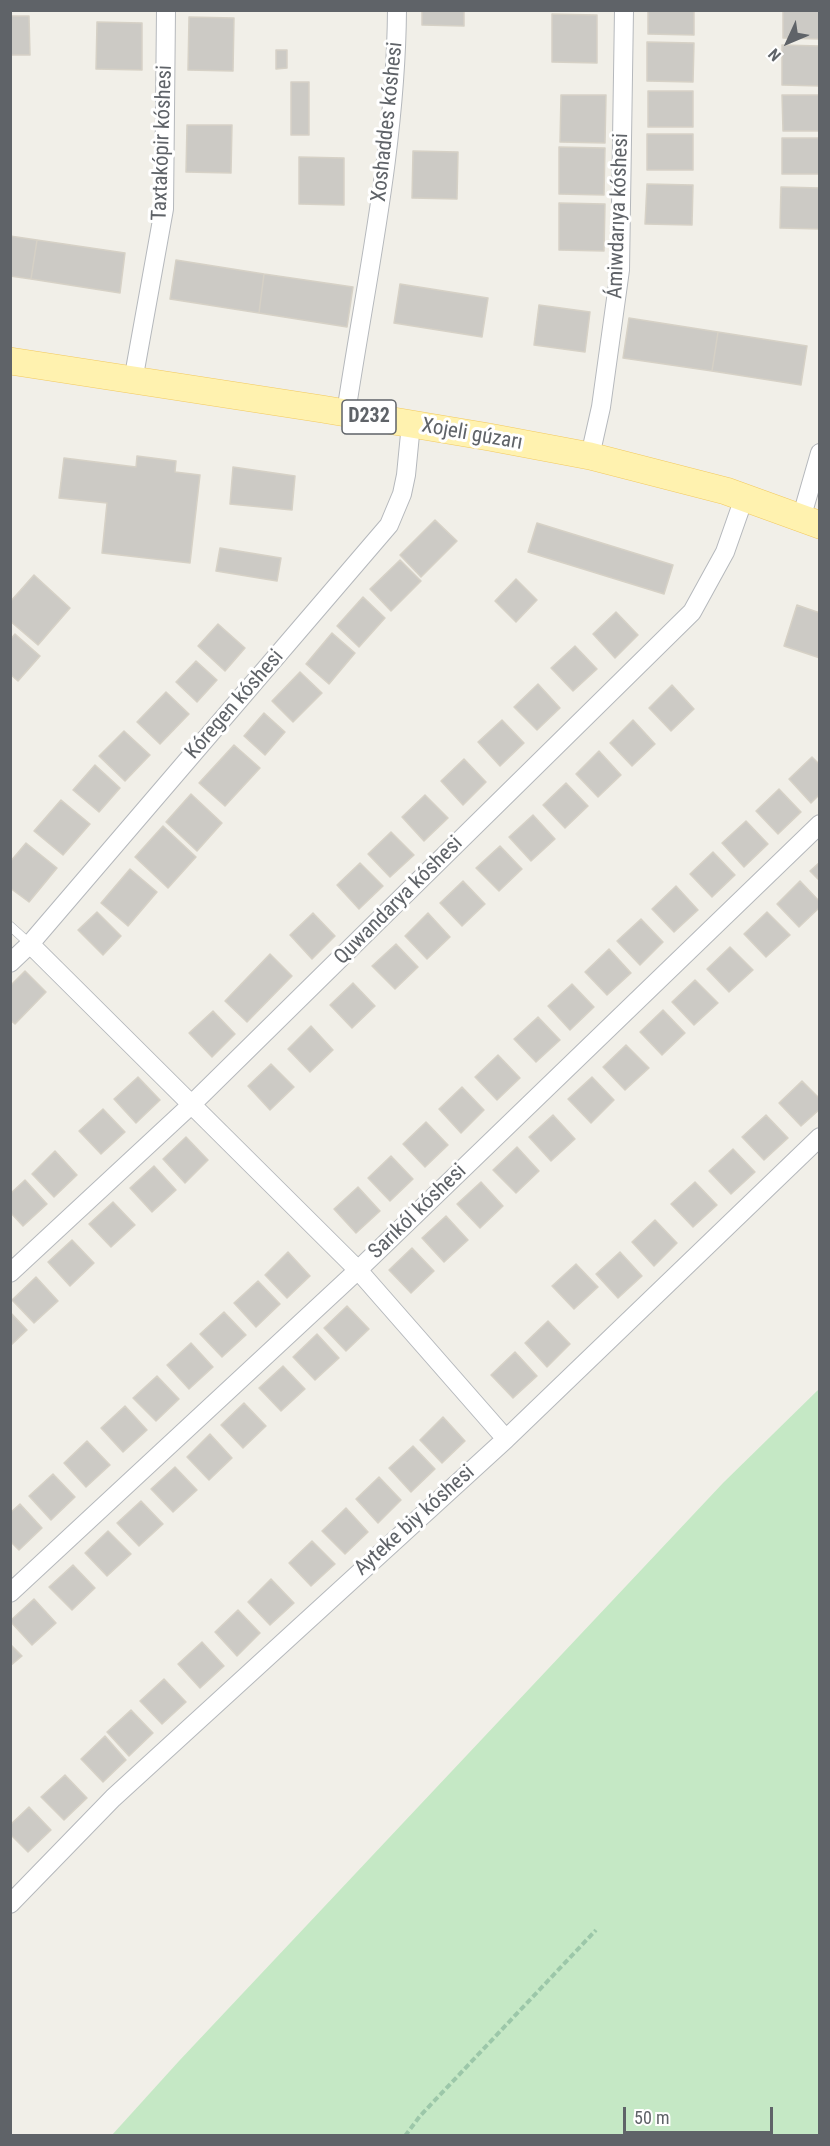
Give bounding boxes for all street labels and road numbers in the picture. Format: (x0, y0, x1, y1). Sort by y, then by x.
street label: Xoshaddes kóshesi (367, 41, 409, 203)
street label: Taxtakópir kóshesi (148, 65, 178, 221)
street label: Ámiwdarıya kóshesi (604, 133, 634, 299)
road number: D232 (342, 400, 396, 434)
street label: Xojeli gúzarı (420, 414, 524, 456)
street label: Kóregen kóshesi (181, 645, 289, 765)
street label: Quwandarya kóshesi (330, 832, 468, 970)
street label: Sarıkól kóshesi (364, 1159, 472, 1265)
street label: Ayteke biy kóshesi (350, 1460, 480, 1582)

